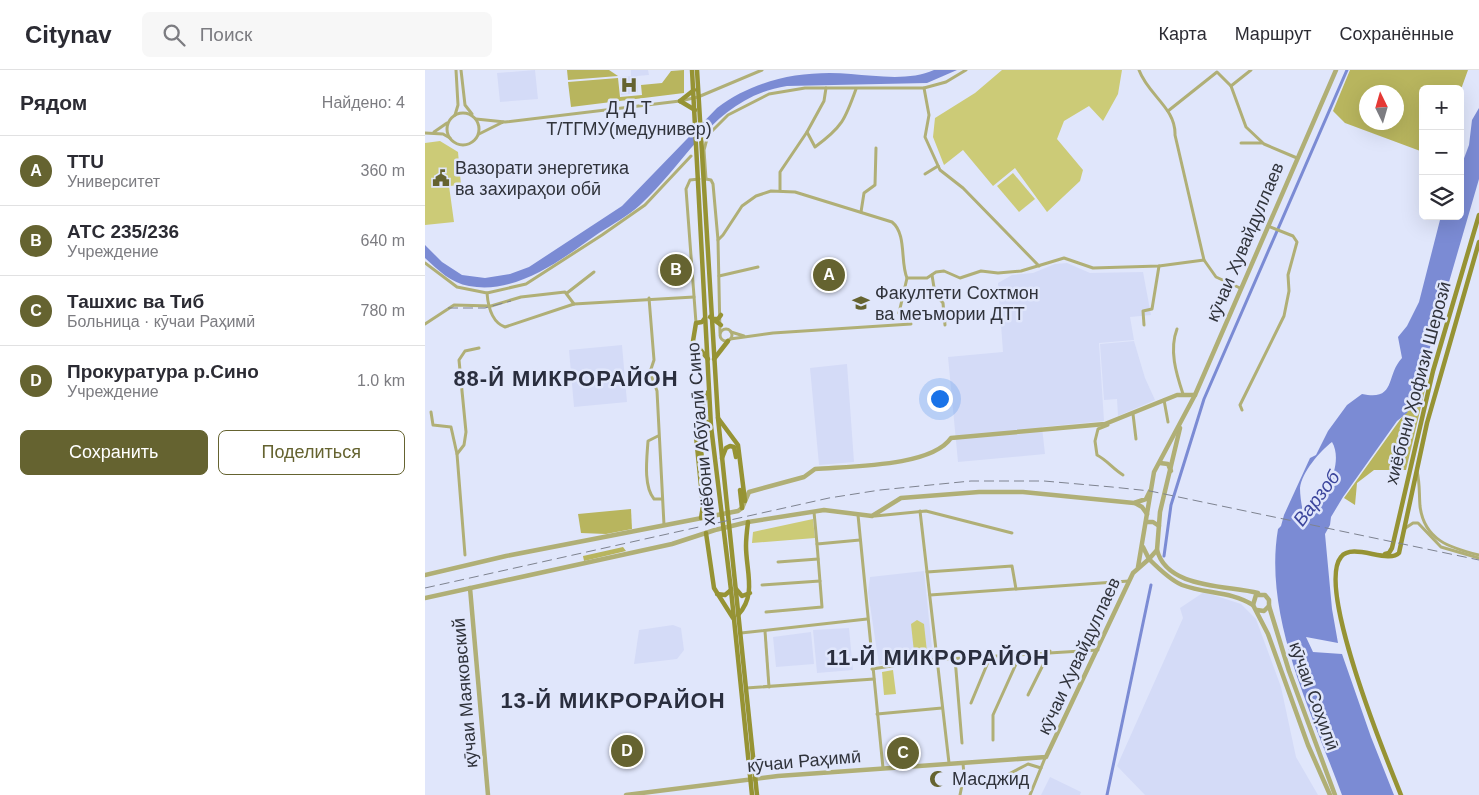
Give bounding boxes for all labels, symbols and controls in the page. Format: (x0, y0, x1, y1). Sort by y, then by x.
search box (142, 12, 492, 57)
text: Citynav (25, 21, 112, 48)
icon: search (160, 21, 188, 49)
text: Поиск (200, 24, 252, 45)
text: Карта (1159, 24, 1207, 44)
text: Маршрут (1235, 24, 1311, 44)
text: Сохранённые (1339, 24, 1454, 44)
hospital icon: Д Д Т Т/ТГМУ(медунивер) (619, 75, 639, 95)
north arrow (1359, 85, 1404, 130)
map controls (1419, 85, 1464, 220)
button: + (1419, 85, 1464, 130)
text: Рядом (20, 91, 87, 114)
text: Найдено: 4 (322, 94, 405, 111)
place label: Д Д Т Т/ТГМУ(медунивер) (546, 98, 712, 139)
button: − (1419, 130, 1464, 175)
text: TTU (67, 151, 104, 172)
place label: Вазорати энергетика ва захираҳои обӣ (455, 158, 630, 199)
street label: кӯчаи Хувайдуллаев (1202, 159, 1288, 325)
text: A (30, 162, 42, 179)
text: 360 m (361, 162, 405, 179)
public building icon: Вазорати энергетика ва захираҳои обӣ (431, 168, 451, 188)
text: Университет (67, 173, 160, 190)
button: layers (1419, 175, 1464, 220)
text: АТС 235/236 (67, 221, 179, 242)
text: B (30, 232, 42, 249)
text: 640 m (361, 232, 405, 249)
text: Учреждение (67, 243, 159, 260)
pin: B (660, 251, 692, 289)
pin: A (813, 256, 845, 294)
street label: хиёбони Ҳофизи Шерозӣ (1381, 279, 1455, 487)
place label: Факултети Сохтмон ва меъмории ДТТ (875, 283, 1039, 324)
text: Ташхис ва Тиб (67, 291, 204, 312)
school or university icon: Факултети Сохтмон ва меъмории ДТТ (851, 293, 871, 313)
text: C (30, 302, 42, 319)
text: 780 m (361, 302, 405, 319)
text: Больница · кӯчаи Раҳимӣ (67, 313, 255, 330)
street label: хиёбони Абӯалӣ Сино (683, 341, 719, 527)
text: Прокуратура р.Сино (67, 361, 259, 382)
district label: 88-Й МИКРОРАЙОН (453, 366, 679, 391)
text: D (30, 372, 42, 389)
text: 1.0 km (357, 372, 405, 389)
text: Учреждение (67, 383, 159, 400)
your location (927, 386, 953, 412)
button: Сохранить (20, 430, 208, 475)
button: Поделиться (218, 430, 405, 475)
water label: Варзоб (1289, 466, 1345, 530)
street label: кӯчаи Хувайдуллаев (1034, 574, 1124, 738)
street label: кӯчаи Маяковский (448, 617, 482, 769)
street label: кӯчаи Соҳилӣ (1285, 639, 1343, 753)
district label: 11-Й МИКРОРАЙОН (826, 645, 1050, 670)
district label: 13-Й МИКРОРАЙОН (500, 688, 726, 713)
pin: D (611, 732, 643, 770)
pin: C (887, 734, 919, 772)
street label: кӯчаи Раҳимӣ (746, 746, 862, 776)
mosque icon: Масджид (928, 769, 948, 789)
place label: Масджид (952, 769, 1030, 789)

